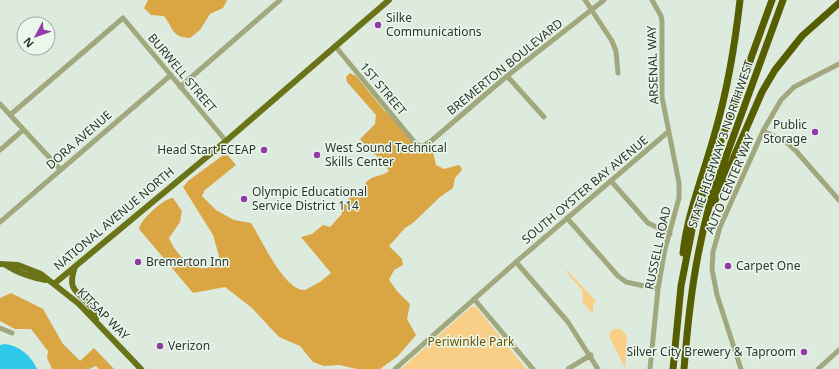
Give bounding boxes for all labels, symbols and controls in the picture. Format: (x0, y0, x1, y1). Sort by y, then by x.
place label: Silke Communications (386, 9, 482, 40)
street label: BREMERTON BOULEVARD (443, 14, 566, 119)
north arrow (16, 16, 56, 56)
marker: Silke Communications (373, 20, 383, 30)
street label: ARSENAL WAY (643, 25, 662, 105)
street label: BURWELL STREET (144, 30, 221, 116)
text: N (19, 35, 37, 51)
street label: STATE HIGHWAY 3 NORTHWEST (684, 57, 757, 230)
street label: 1ST STREET (356, 59, 411, 119)
street label: DORA AVENUE (42, 106, 115, 173)
place label: Public Storage (763, 116, 807, 147)
marker: Public Storage (810, 127, 820, 137)
street label: AUTO CENTER WAY (701, 131, 758, 236)
street label: SOUTH OYSTER BAY AVENUE (518, 132, 652, 248)
place label: West Sound Technical Skills Center (325, 139, 447, 170)
place label: Head Start ECEAP (157, 141, 256, 158)
marker: Head Start ECEAP (259, 145, 269, 155)
marker: West Sound Technical Skills Center (312, 150, 322, 160)
street label: NATIONAL AVENUE NORTH (50, 163, 178, 274)
place label: Olympic Educational Service District 114 (252, 183, 367, 214)
marker: Olympic Educational Service District 114 (239, 194, 249, 204)
street label: RUSSELL ROAD (640, 204, 675, 291)
place label: Bremerton Inn (146, 253, 229, 270)
marker: Bremerton Inn (133, 257, 143, 267)
place label: Carpet One (736, 257, 801, 274)
marker: Carpet One (723, 261, 733, 271)
street label: KITSAP WAY (74, 284, 133, 344)
park label: Periwinkle Park (428, 333, 515, 350)
place label: Verizon (168, 337, 210, 354)
marker: Verizon (155, 341, 165, 351)
place label: Silver City Brewery & Taproom (626, 343, 796, 360)
marker: Silver City Brewery & Taproom (799, 347, 809, 357)

